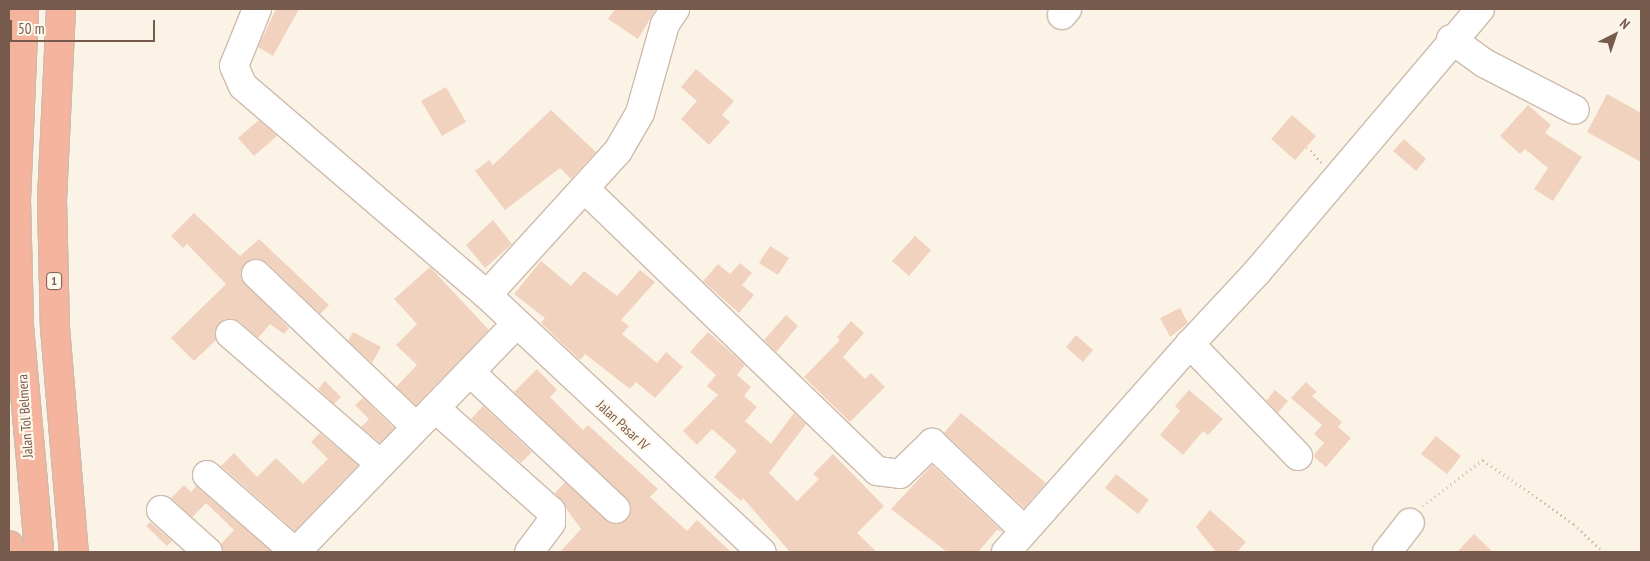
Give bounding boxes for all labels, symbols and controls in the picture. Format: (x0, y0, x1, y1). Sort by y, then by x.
scale bar (12, 10, 158, 42)
north arrow (1590, 10, 1640, 60)
text: N (1616, 14, 1634, 33)
text: 50 m (18, 19, 44, 38)
road number: 1 (45, 272, 63, 290)
street label: Jalan Tol Belmera (14, 374, 36, 458)
street label: Jalan Pasar IV (593, 397, 653, 453)

